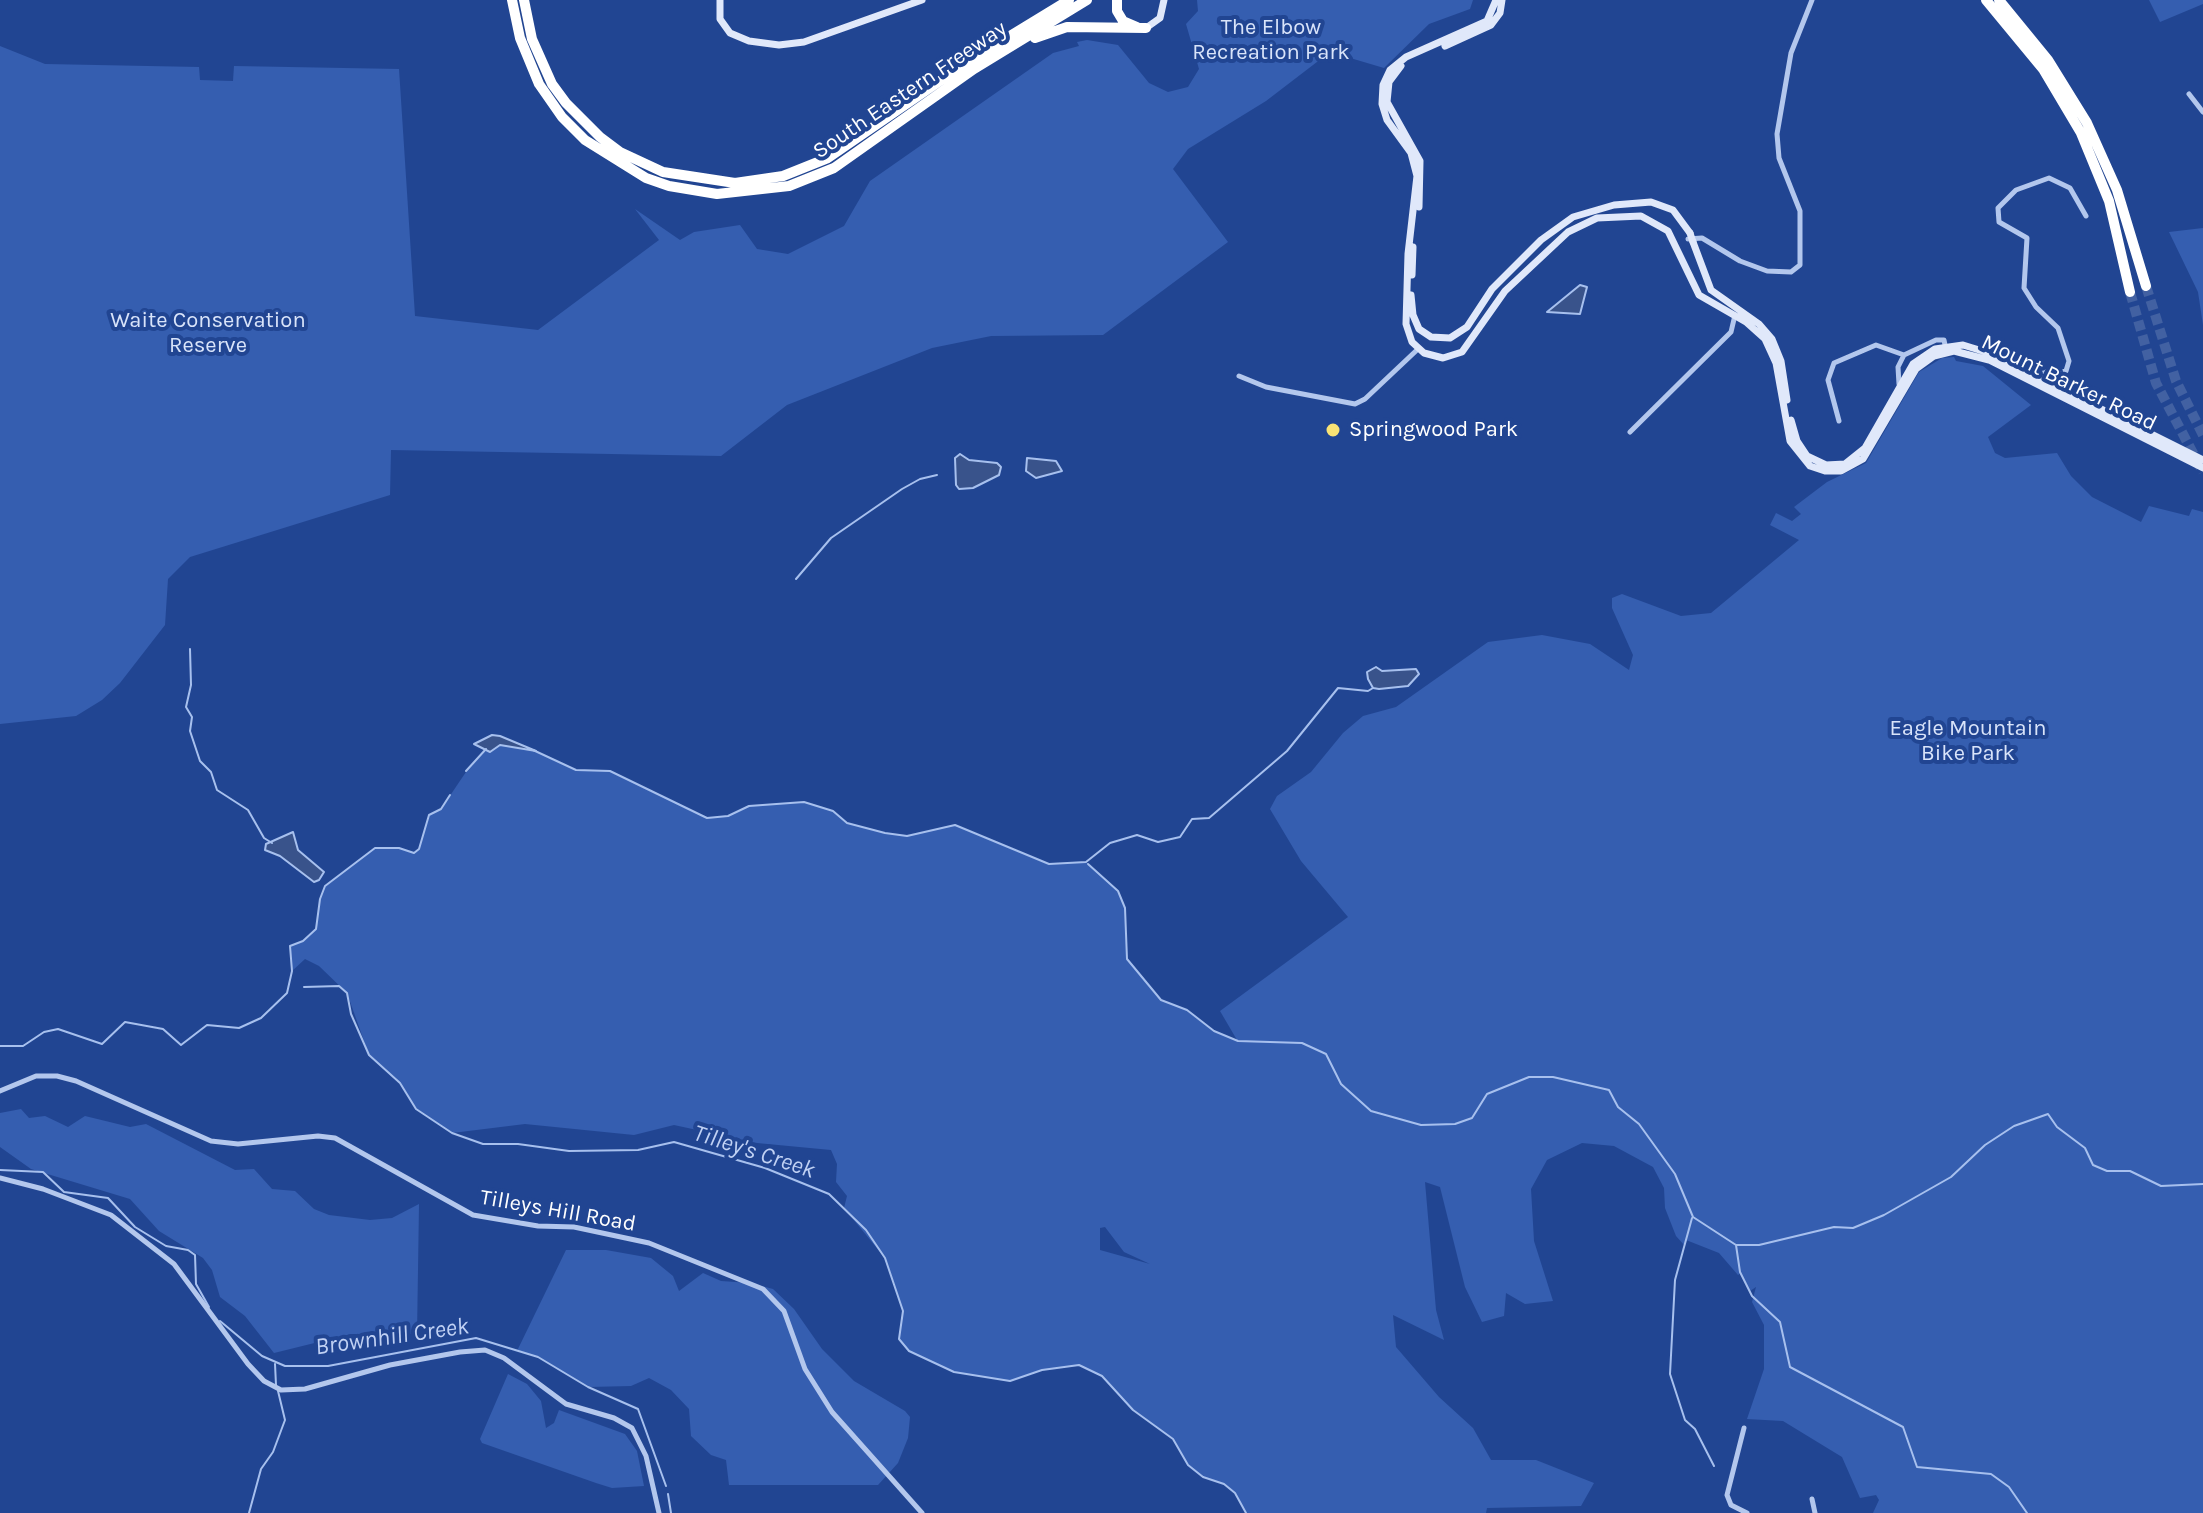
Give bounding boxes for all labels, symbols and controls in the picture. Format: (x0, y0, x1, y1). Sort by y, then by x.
street label: South Eastern Freeway (808, 15, 1012, 165)
park label: The Elbow Recreation Park (1192, 15, 1350, 66)
park label: Waite Conservation Reserve (110, 308, 306, 360)
street label: Mount Barker Road (1977, 329, 2161, 437)
place label: Springwood Park (1349, 417, 1518, 443)
marker: Springwood Park (1324, 421, 1342, 439)
park label: Eagle Mountain Bike Park (1889, 716, 2047, 768)
water label: Tilley's Creek (690, 1119, 818, 1185)
street label: Tilleys Hill Road (478, 1184, 638, 1238)
water label: Brownhill Creek (313, 1312, 471, 1362)

